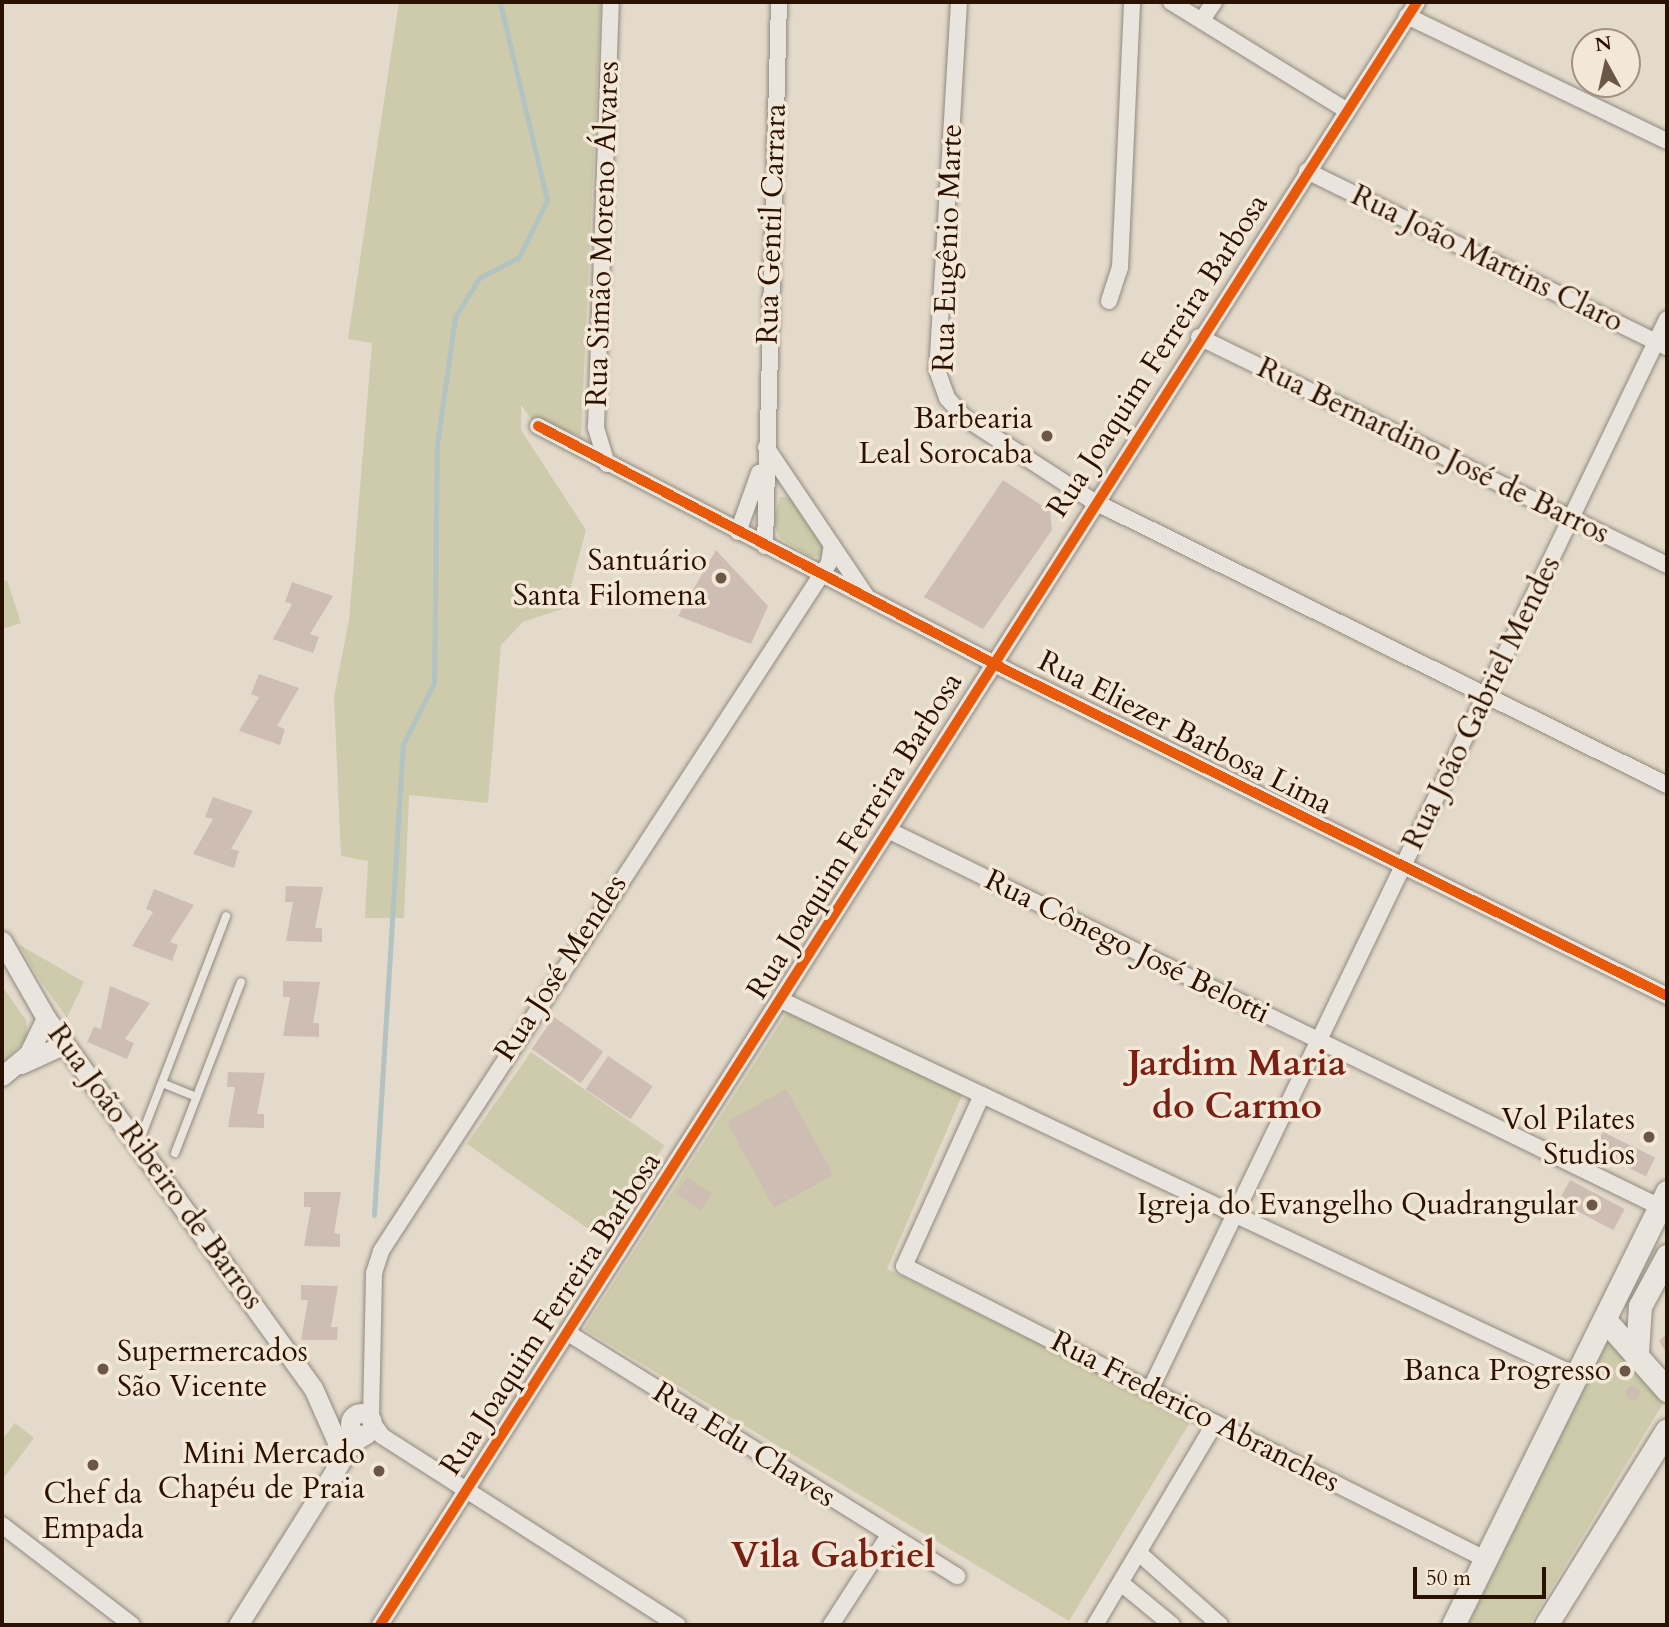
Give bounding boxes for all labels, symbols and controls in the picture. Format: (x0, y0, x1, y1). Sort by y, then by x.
north arrow (1571, 28, 1641, 98)
text: N (1593, 30, 1613, 58)
street label: Rua Simão Moreno Álvares (579, 60, 627, 408)
street label: Rua Gentil Carrara (750, 103, 794, 345)
street label: Rua Eugênio Marte (926, 123, 970, 373)
street label: Rua João Martins Claro (1345, 178, 1629, 340)
street label: Rua Joaquim Ferreira Barbosa (1040, 188, 1276, 524)
street label: Rua Bernardino José de Barros (1251, 350, 1615, 552)
place label: Barbearia Leal Sorocaba (858, 401, 1033, 471)
marker: Barbearia Leal Sorocaba (1039, 428, 1055, 444)
place label: Santuário Santa Filomena (513, 543, 707, 614)
street label: Rua João Gabriel Mendes (1395, 550, 1569, 856)
marker: Santuário Santa Filomena (713, 570, 729, 586)
street label: Rua Eliezer Barbosa Lima (1032, 643, 1338, 823)
street label: Rua Joaquim Ferreira Barbosa (740, 666, 970, 1006)
street label: Rua Cônego José Belotti (979, 862, 1275, 1032)
street label: Rua José Mendes (487, 868, 635, 1068)
street label: Rua João Ribeiro de Barros (39, 1017, 271, 1317)
district label: Jardim Maria do Carmo (1128, 1042, 1346, 1129)
place label: Vol Pilates Studios (1501, 1102, 1635, 1172)
marker: Vol Pilates Studios (1641, 1129, 1657, 1145)
street label: Rua Joaquim Ferreira Barbosa (433, 1146, 669, 1482)
place label: Igreja do Evangelho Quadrangular (1137, 1187, 1578, 1223)
marker: Igreja do Evangelho Quadrangular (1584, 1197, 1600, 1213)
street label: Rua Frederico Abranches (1045, 1324, 1345, 1500)
place label: Supermercados São Vicente (117, 1334, 308, 1404)
place label: Banca Progresso (1403, 1353, 1611, 1389)
marker: Supermercados São Vicente (95, 1361, 111, 1377)
marker: Banca Progresso (1617, 1363, 1633, 1379)
street label: Rua Edu Chaves (646, 1374, 842, 1516)
place label: Mini Mercado Chapéu de Praia (158, 1436, 365, 1506)
marker: Chef da Empada (85, 1457, 101, 1473)
marker: Mini Mercado Chapéu de Praia (371, 1463, 387, 1479)
place label: Chef da Empada (42, 1476, 144, 1546)
district label: Vila Gabriel (731, 1533, 935, 1577)
scale bar (1417, 1554, 1550, 1598)
text: 50 m (1426, 1564, 1471, 1593)

